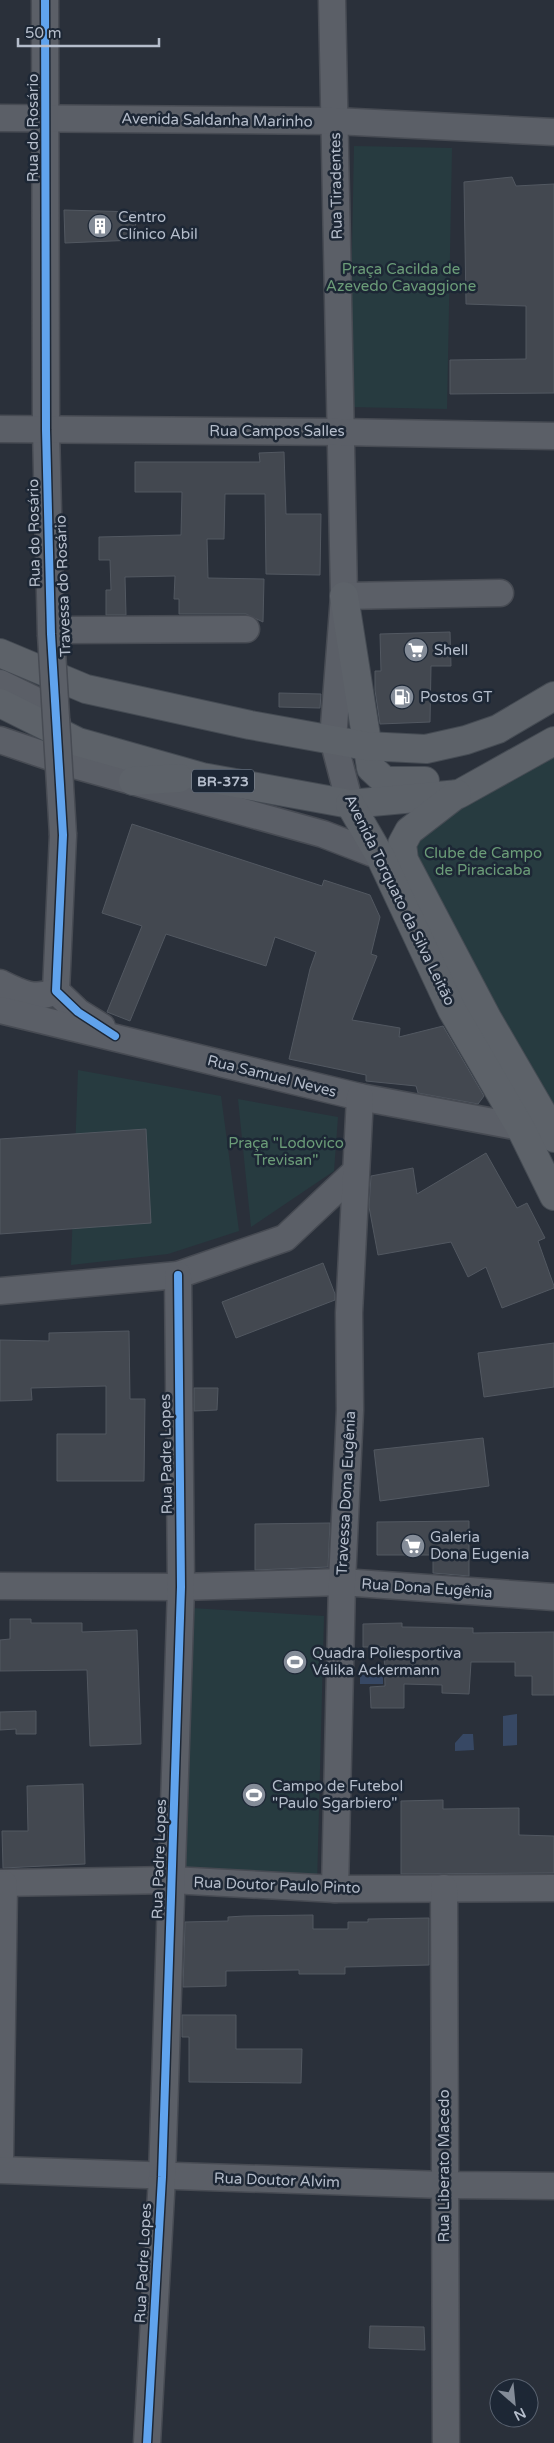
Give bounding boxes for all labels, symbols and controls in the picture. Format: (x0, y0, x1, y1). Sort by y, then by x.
scale bar (18, 15, 159, 47)
text: 50 m (25, 24, 62, 42)
street label: Rua do Rosário (24, 74, 42, 182)
street label: Avenida Saldanha Marinho (121, 109, 313, 131)
street label: Rua Tiradentes (326, 132, 346, 240)
place label: Centro Clínico Abil (118, 208, 198, 243)
building icon: Centro Clínico Abil (87, 213, 113, 239)
park label: Praça Cacilda de Azevedo Cavaggione (326, 260, 476, 295)
street label: Rua Campos Salles (209, 422, 345, 440)
street label: Rua do Rosário (24, 479, 44, 587)
street label: Travessa do Rosário (52, 515, 74, 657)
supermarket icon: Shell (403, 637, 429, 663)
place label: Shell (434, 641, 468, 659)
fuel station icon: Postos GT (389, 684, 415, 710)
place label: Postos GT (420, 688, 492, 706)
road number: BR-373 (192, 769, 254, 792)
street label: Avenida Torquato da Silva Leitão (341, 791, 459, 1009)
park label: Clube de Campo de Piracicaba (424, 844, 542, 879)
street label: Rua Samuel Neves (206, 1051, 338, 1101)
park label: Praça "Lodovico Trevisan" (228, 1134, 344, 1169)
street label: Rua Padre Lopes (156, 1394, 176, 1514)
street label: Travessa Dona Eugênia (333, 1410, 359, 1576)
place label: Galeria Dona Eugenia (430, 1528, 529, 1563)
supermarket icon: Galeria Dona Eugenia (400, 1533, 426, 1559)
street label: Rua Dona Eugênia (361, 1574, 493, 1602)
place label: Quadra Poliesportiva Válika Ackermann (312, 1644, 461, 1679)
sports icon: Quadra Poliesportiva Válika Ackermann (282, 1649, 308, 1675)
place label: Campo de Futebol "Paulo Sgarbiero" (272, 1777, 403, 1812)
sports icon: Campo de Futebol "Paulo Sgarbiero" (241, 1782, 267, 1808)
street label: Rua Padre Lopes (148, 1798, 170, 1920)
street label: Rua Doutor Paulo Pinto (193, 1873, 361, 1897)
street label: Rua Liberato Macedo (435, 2089, 453, 2243)
street label: Rua Doutor Alvim (214, 2169, 340, 2191)
street label: Rua Padre Lopes (131, 2202, 155, 2324)
north arrow (489, 2378, 539, 2428)
text: N (511, 2404, 529, 2424)

